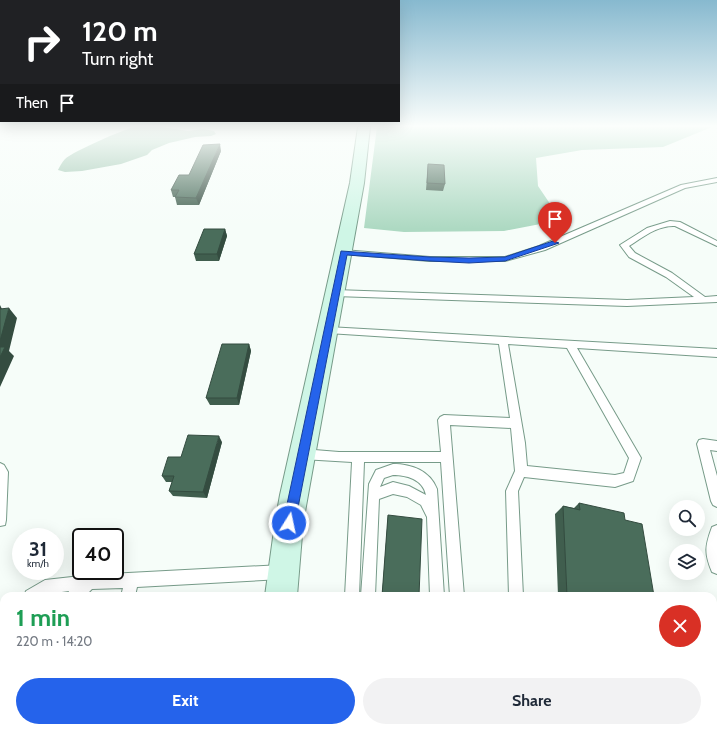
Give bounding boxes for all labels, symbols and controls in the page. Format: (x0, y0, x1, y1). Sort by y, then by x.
text: 120 m (82, 14, 158, 48)
icon: right (16, 16, 68, 68)
text: Turn right (82, 48, 153, 70)
icon: arrive (56, 92, 78, 114)
text: Then (16, 94, 48, 112)
pin (538, 202, 572, 243)
icon: arrive (544, 208, 566, 230)
map controls (669, 500, 705, 580)
button: search (669, 500, 705, 536)
position arrow (268, 502, 310, 544)
speed limit sign: 40 (72, 528, 124, 580)
text: 31 (29, 537, 47, 561)
button: layers (669, 544, 705, 580)
text: km/h (27, 557, 49, 570)
text: 1 min (16, 603, 70, 632)
button: close (659, 605, 701, 647)
text: 220 m · 14:20 (16, 633, 92, 649)
button: Exit (16, 678, 355, 724)
button: Share (363, 678, 701, 724)

